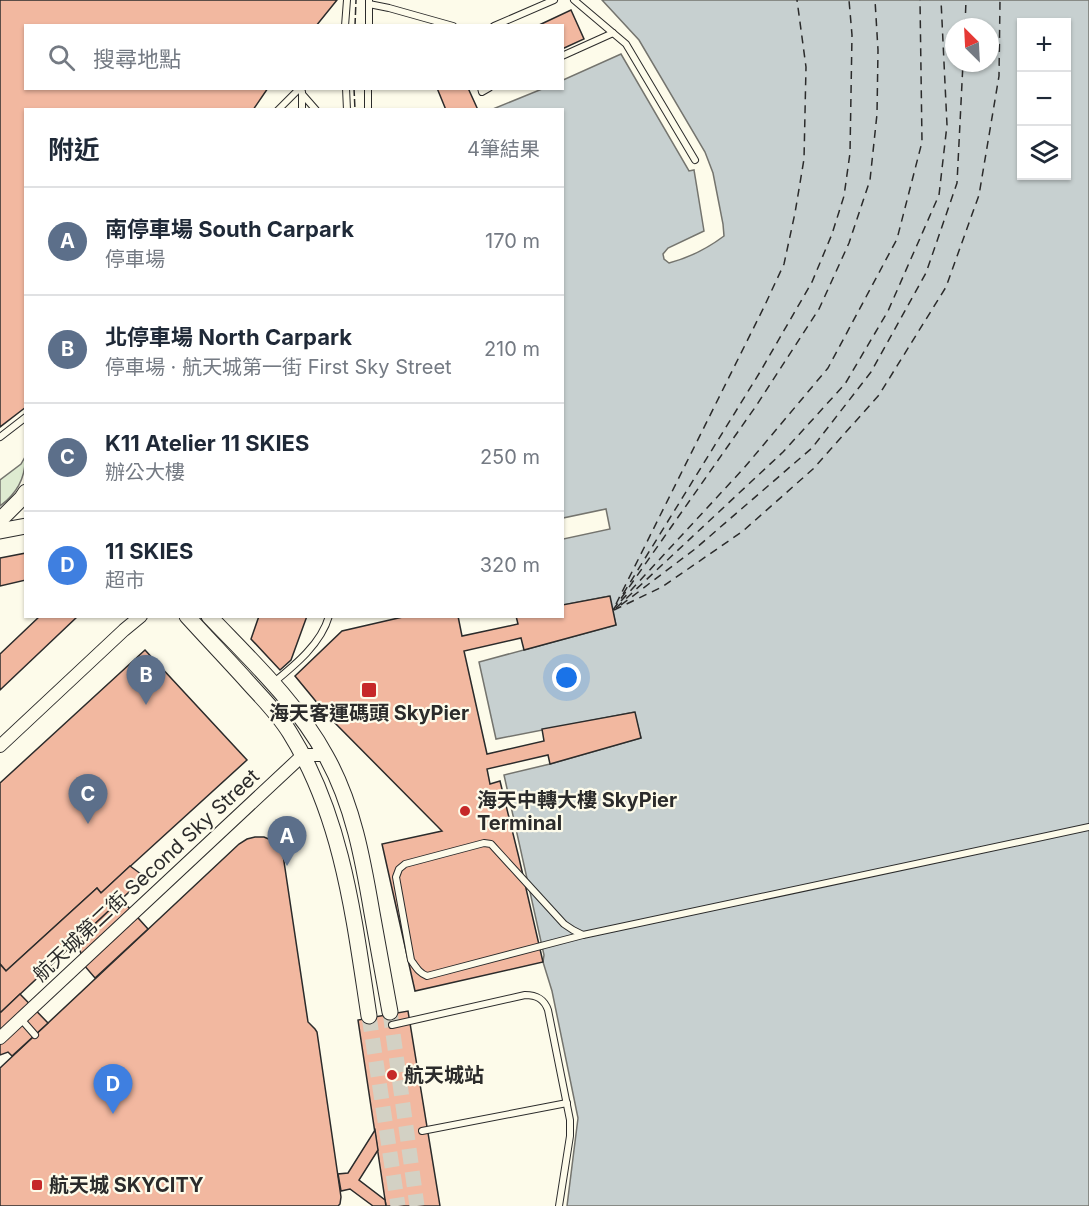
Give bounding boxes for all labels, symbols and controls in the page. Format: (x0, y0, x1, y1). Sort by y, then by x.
north arrow (945, 18, 999, 72)
map controls (1017, 18, 1071, 180)
button: + (1017, 18, 1071, 72)
search box (24, 24, 564, 90)
icon: search (45, 41, 78, 74)
text: 搜尋地點 (93, 46, 181, 72)
button: − (1017, 72, 1071, 126)
button: layers (1017, 126, 1071, 180)
text: 附近 (48, 134, 100, 165)
text: 4筆結果 (467, 137, 540, 161)
text: 南停車場 South Carpark (105, 216, 354, 242)
text: A (60, 229, 75, 253)
text: 170 m (485, 229, 540, 253)
text: 停車場 (105, 247, 165, 271)
text: 北停車場 North Carpark (105, 324, 352, 350)
text: B (61, 337, 74, 361)
text: 210 m (484, 337, 540, 361)
text: 停車場 · 航天城第一街 First Sky Street (105, 355, 452, 379)
text: K11 Atelier 11 SKIES (105, 430, 309, 456)
text: C (60, 445, 75, 469)
text: 250 m (480, 445, 540, 469)
text: 辦公大樓 (105, 460, 185, 484)
text: 11 SKIES (105, 538, 193, 564)
text: D (60, 553, 75, 577)
text: 320 m (480, 553, 540, 577)
text: 超市 (105, 568, 145, 592)
pin: B (126, 656, 166, 705)
your location (552, 663, 581, 692)
marker: 海天客運碼頭 SkyPier (360, 681, 378, 699)
place label: 海天客運碼頭 SkyPier (269, 701, 469, 725)
street label: 航天城第二街 Second Sky Street (28, 764, 264, 986)
pin: C (68, 774, 107, 824)
place label: 海天中轉大樓 SkyPier Terminal (477, 788, 677, 835)
marker: 海天中轉大樓 SkyPier Terminal (458, 804, 472, 818)
pin: A (268, 816, 306, 866)
place label: 航天城站 (404, 1063, 484, 1087)
pin: D (94, 1064, 132, 1114)
marker: 航天城站 (385, 1068, 399, 1082)
place label: 航天城 SKYCITY (49, 1173, 204, 1197)
marker: 航天城 SKYCITY (30, 1178, 44, 1192)

